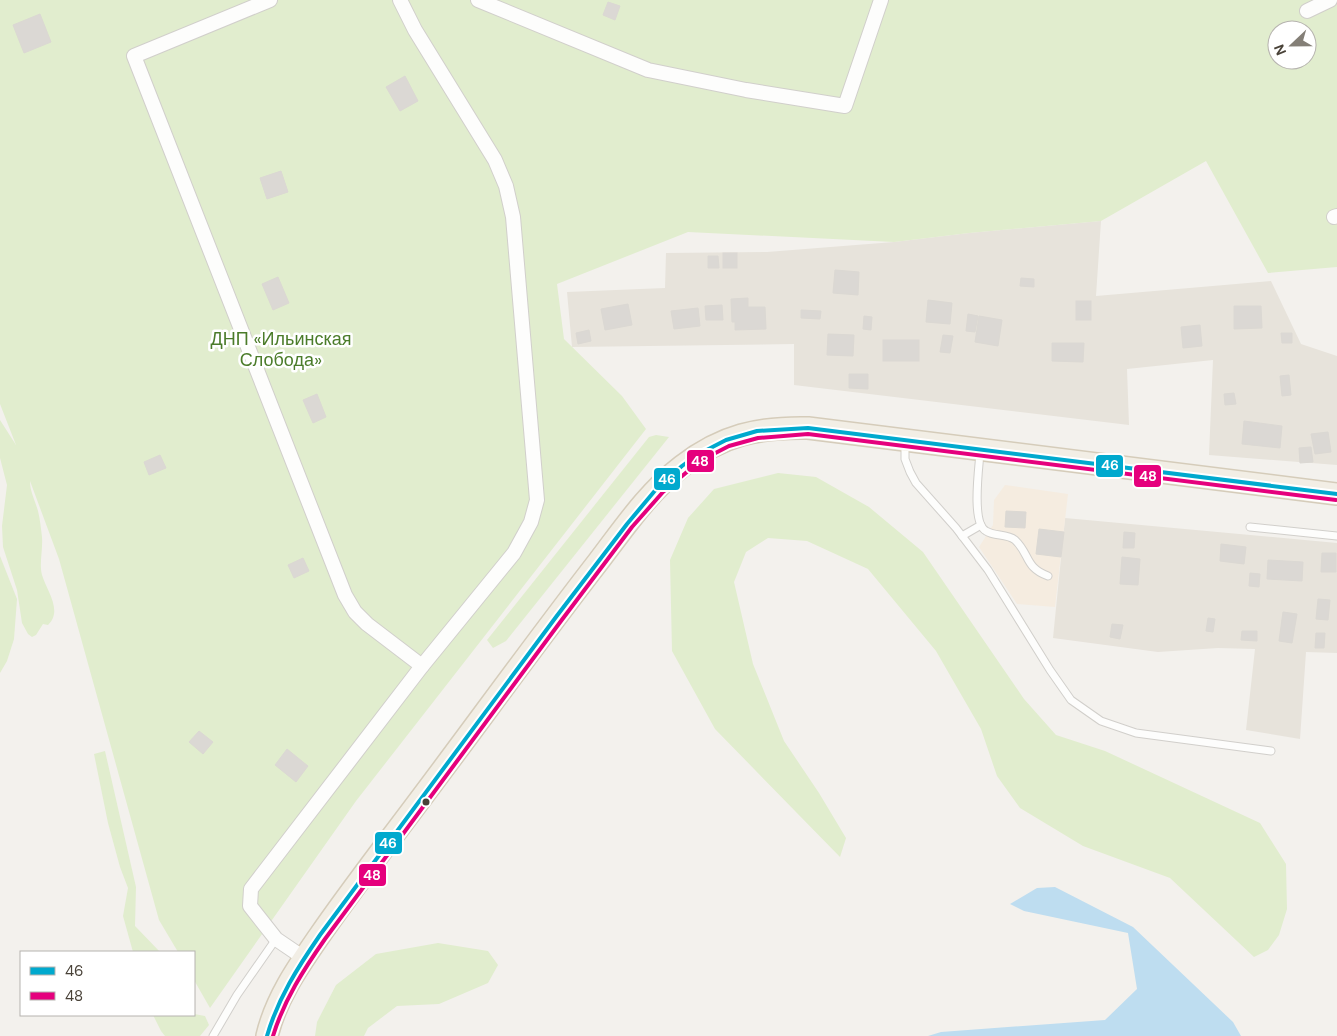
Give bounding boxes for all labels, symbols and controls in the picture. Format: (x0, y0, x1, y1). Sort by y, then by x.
north arrow (1267, 20, 1317, 70)
text: N (1270, 42, 1290, 58)
park label: ДНП «Ильинская Слобода» (211, 327, 351, 372)
line badge: 48 (686, 449, 715, 473)
text: 48 (691, 452, 709, 470)
line badge: 46 (1095, 454, 1124, 478)
text: 46 (1101, 456, 1119, 474)
line badge: 48 (1133, 464, 1162, 488)
line badge: 46 (653, 467, 681, 491)
text: 48 (1139, 467, 1157, 485)
text: 46 (658, 470, 676, 488)
unlabelled marker (421, 797, 431, 807)
line badge: 46 (374, 831, 403, 855)
text: 46 (379, 834, 397, 852)
line badge: 48 (358, 863, 387, 887)
text: 48 (363, 866, 381, 884)
legend (20, 951, 195, 1016)
text: 46 (65, 961, 84, 981)
text: 48 (65, 986, 83, 1006)

